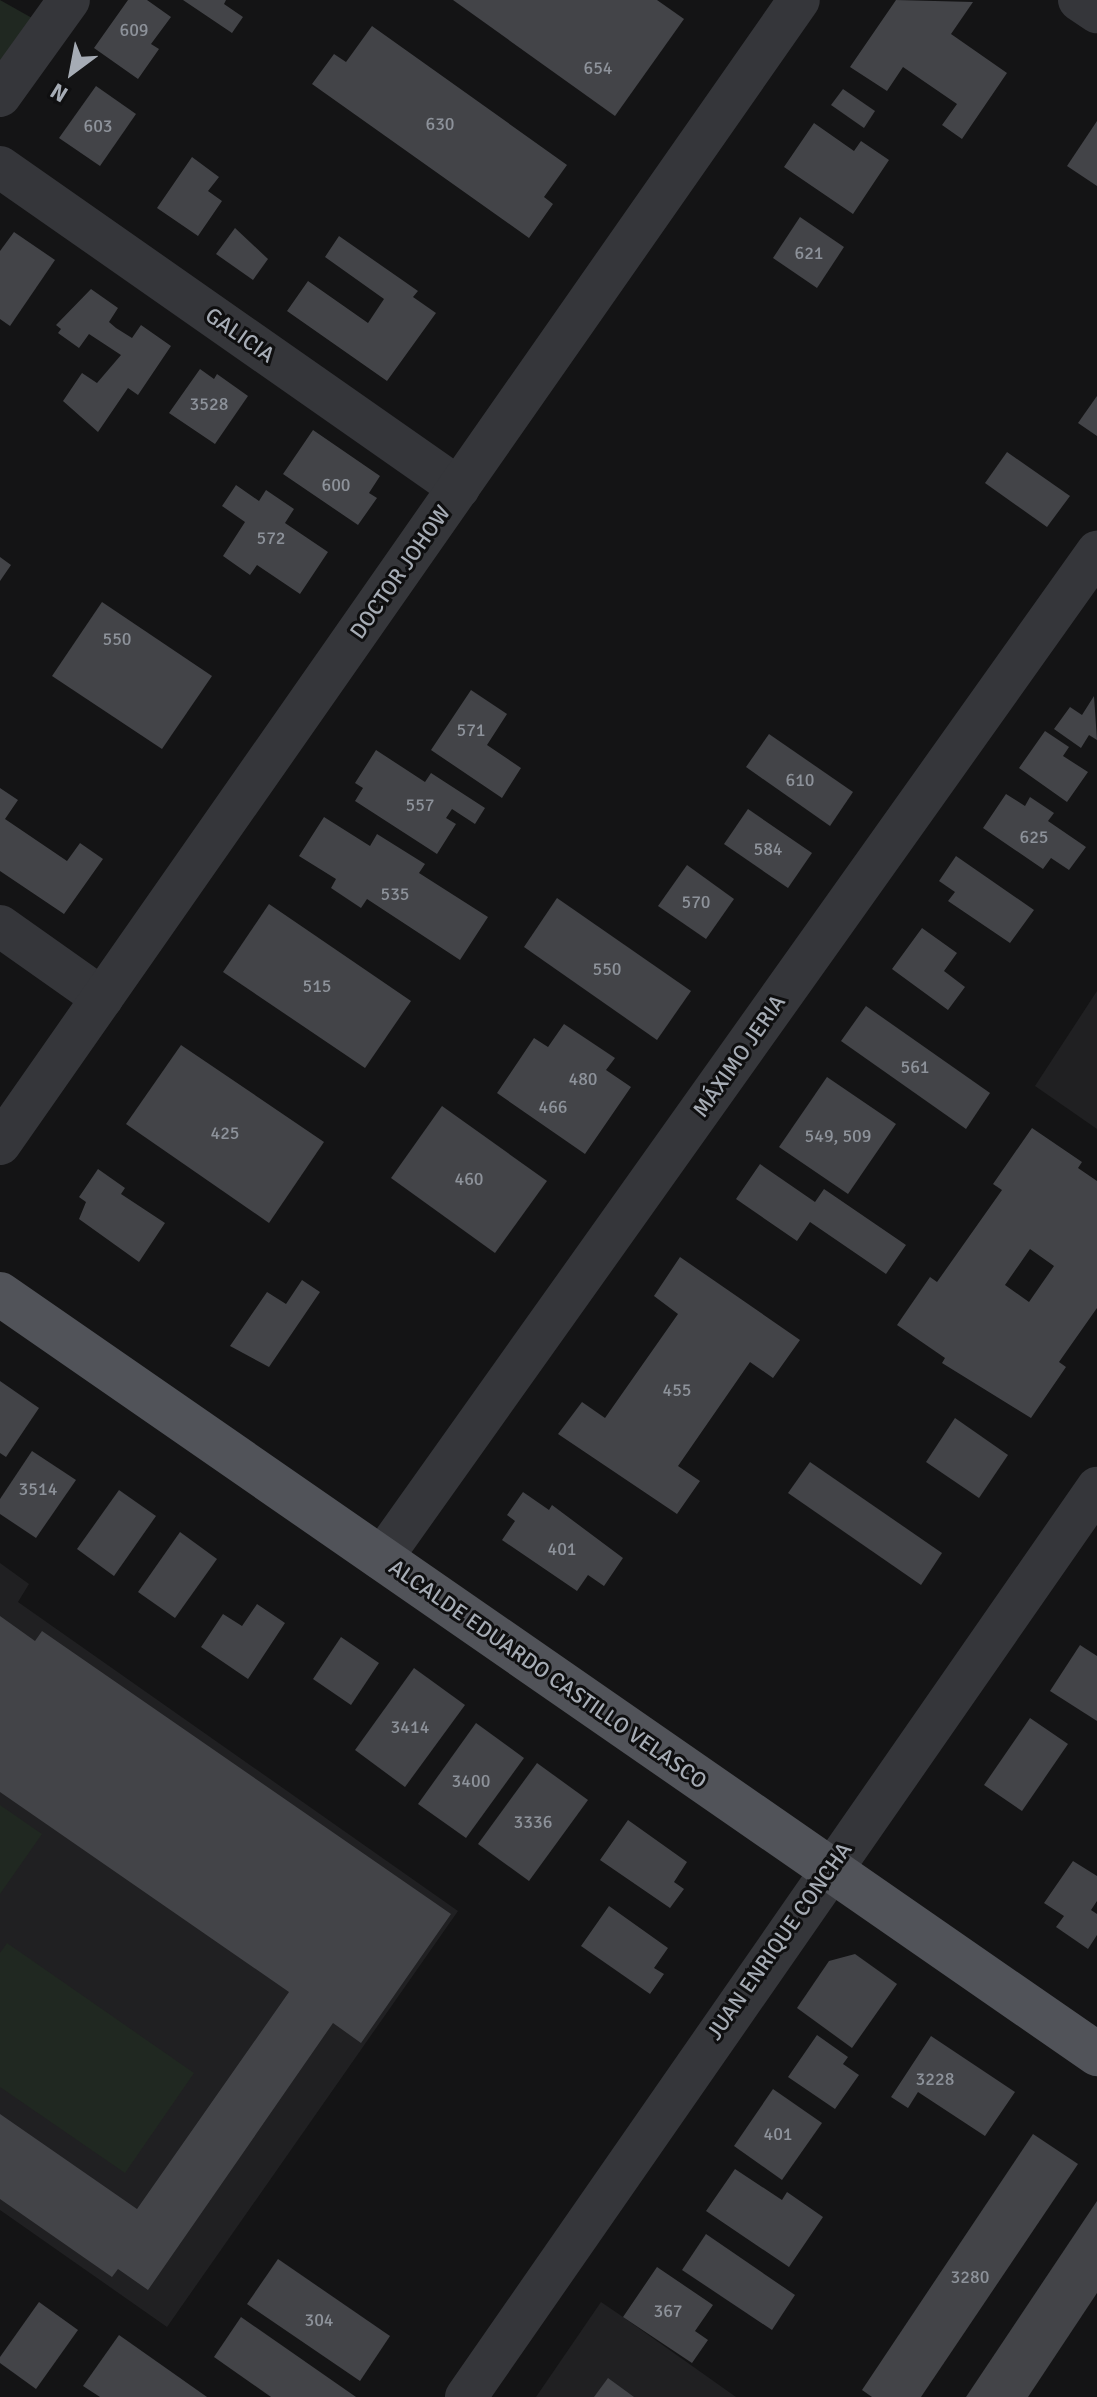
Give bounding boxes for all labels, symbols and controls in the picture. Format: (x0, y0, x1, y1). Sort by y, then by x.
house number: 609 (119, 19, 149, 41)
north arrow (32, 32, 112, 112)
house number: 654 (583, 57, 613, 79)
text: N (45, 77, 73, 108)
house number: 630 (425, 113, 455, 135)
house number: 603 (83, 115, 113, 137)
house number: 621 (794, 242, 824, 264)
street label: GALICIA (200, 302, 280, 368)
house number: 3528 (190, 393, 228, 415)
house number: 600 (321, 474, 351, 496)
street label: DOCTOR JOHOW (344, 500, 456, 644)
house number: 572 (256, 527, 286, 549)
house number: 550 (102, 628, 132, 650)
house number: 571 (456, 719, 486, 741)
house number: 610 (785, 769, 815, 791)
house number: 557 (405, 794, 435, 816)
house number: 625 (1019, 826, 1049, 848)
house number: 584 (753, 838, 783, 860)
house number: 535 (380, 883, 410, 905)
house number: 570 (681, 891, 711, 913)
house number: 550 (592, 958, 622, 980)
house number: 515 (302, 975, 332, 997)
street label: MÁXIMO JERIA (687, 990, 791, 1122)
house number: 561 (900, 1056, 930, 1078)
house number: 480 (568, 1068, 598, 1090)
house number: 466 (538, 1096, 568, 1118)
house number: 425 (210, 1122, 240, 1144)
house number: 549, 509 (804, 1125, 872, 1147)
house number: 460 (454, 1168, 484, 1190)
house number: 455 (662, 1379, 692, 1401)
house number: 3514 (19, 1478, 57, 1500)
house number: 401 (547, 1538, 577, 1560)
street label: ALCALDE EDUARDO CASTILLO VELASCO (384, 1554, 712, 1794)
house number: 3414 (391, 1716, 429, 1738)
house number: 3400 (452, 1770, 490, 1792)
house number: 3336 (514, 1811, 552, 1833)
street label: JUAN ENRIQUE CONCHA (701, 1837, 857, 2045)
house number: 3228 (916, 2068, 954, 2090)
house number: 401 (763, 2123, 793, 2145)
house number: 3280 (951, 2266, 989, 2288)
house number: 367 (653, 2300, 683, 2322)
house number: 304 (304, 2309, 334, 2331)

